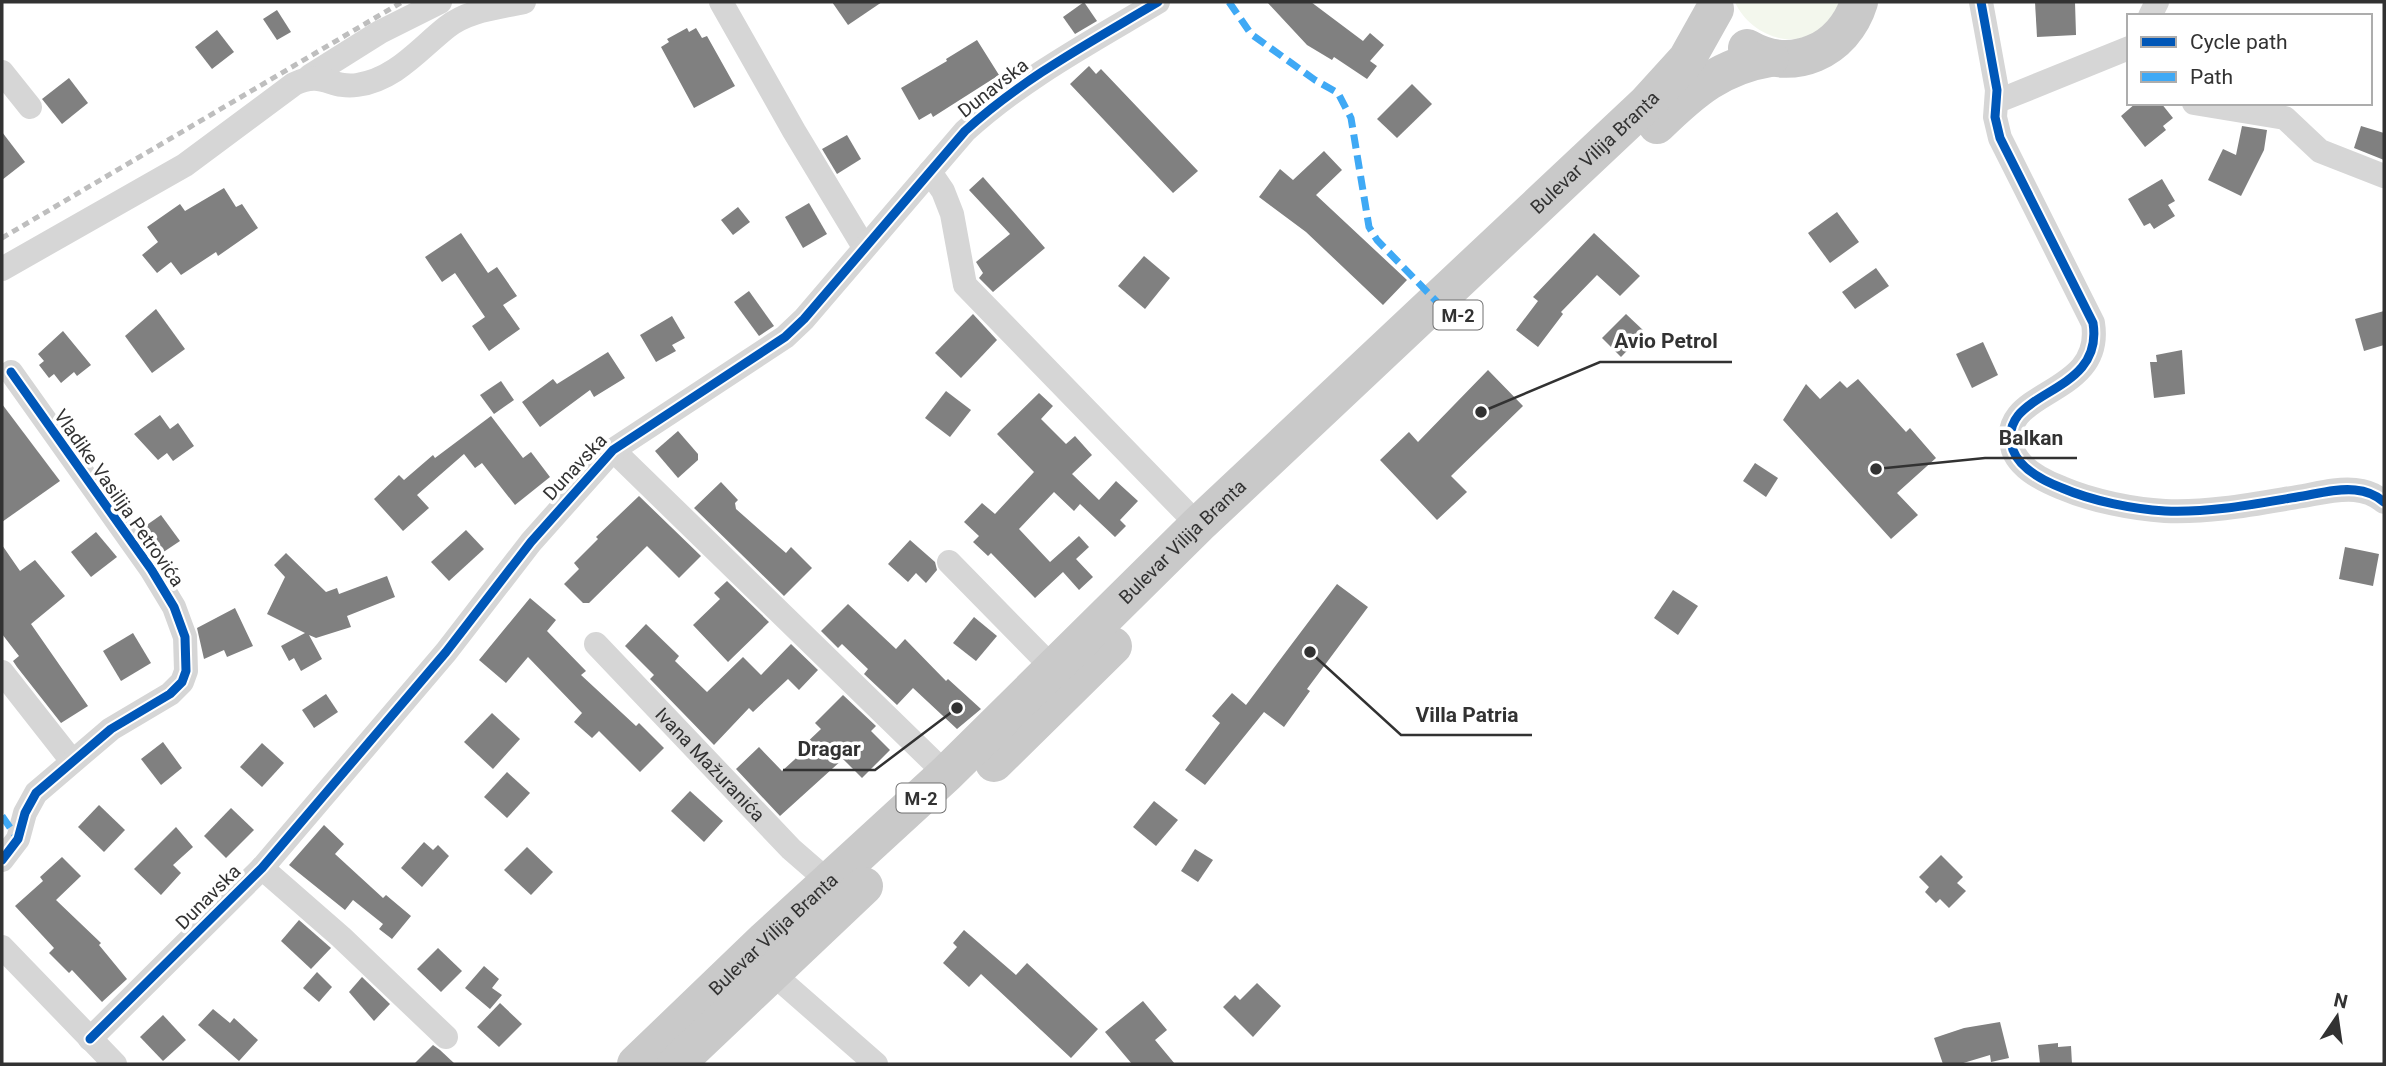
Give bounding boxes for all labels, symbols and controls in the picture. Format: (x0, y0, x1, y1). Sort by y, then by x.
legend (2127, 14, 2372, 105)
text: Cycle path (2190, 30, 2288, 54)
street label: Dunavska (953, 54, 1033, 122)
text: Path (2190, 65, 2233, 89)
street label: Bulevar Vilija Branta (1525, 86, 1664, 218)
road number: M-2 (1434, 300, 1482, 330)
callout: Avio Petrol (1600, 320, 1732, 362)
text: Avio Petrol (1614, 329, 1718, 353)
street label: Vladike Vasilija Petrovića (49, 405, 189, 591)
callout: Balkan (1985, 416, 2077, 458)
text: Balkan (1999, 426, 2063, 450)
street label: Dunavska (538, 429, 612, 505)
street label: Bulevar Vilija Branta (1114, 475, 1251, 608)
callout: Villa Patria (1401, 693, 1532, 735)
street label: Ivana Mažuranića (651, 702, 770, 826)
text: Villa Patria (1415, 703, 1519, 727)
callout: Dragar (783, 728, 875, 770)
text: Dragar (797, 737, 861, 761)
road number: M-2 (897, 784, 946, 812)
street label: Dunavska (171, 860, 245, 934)
street label: Bulevar Vilija Branta (704, 868, 842, 1000)
north arrow (2302, 982, 2372, 1052)
text: N (2332, 988, 2350, 1014)

